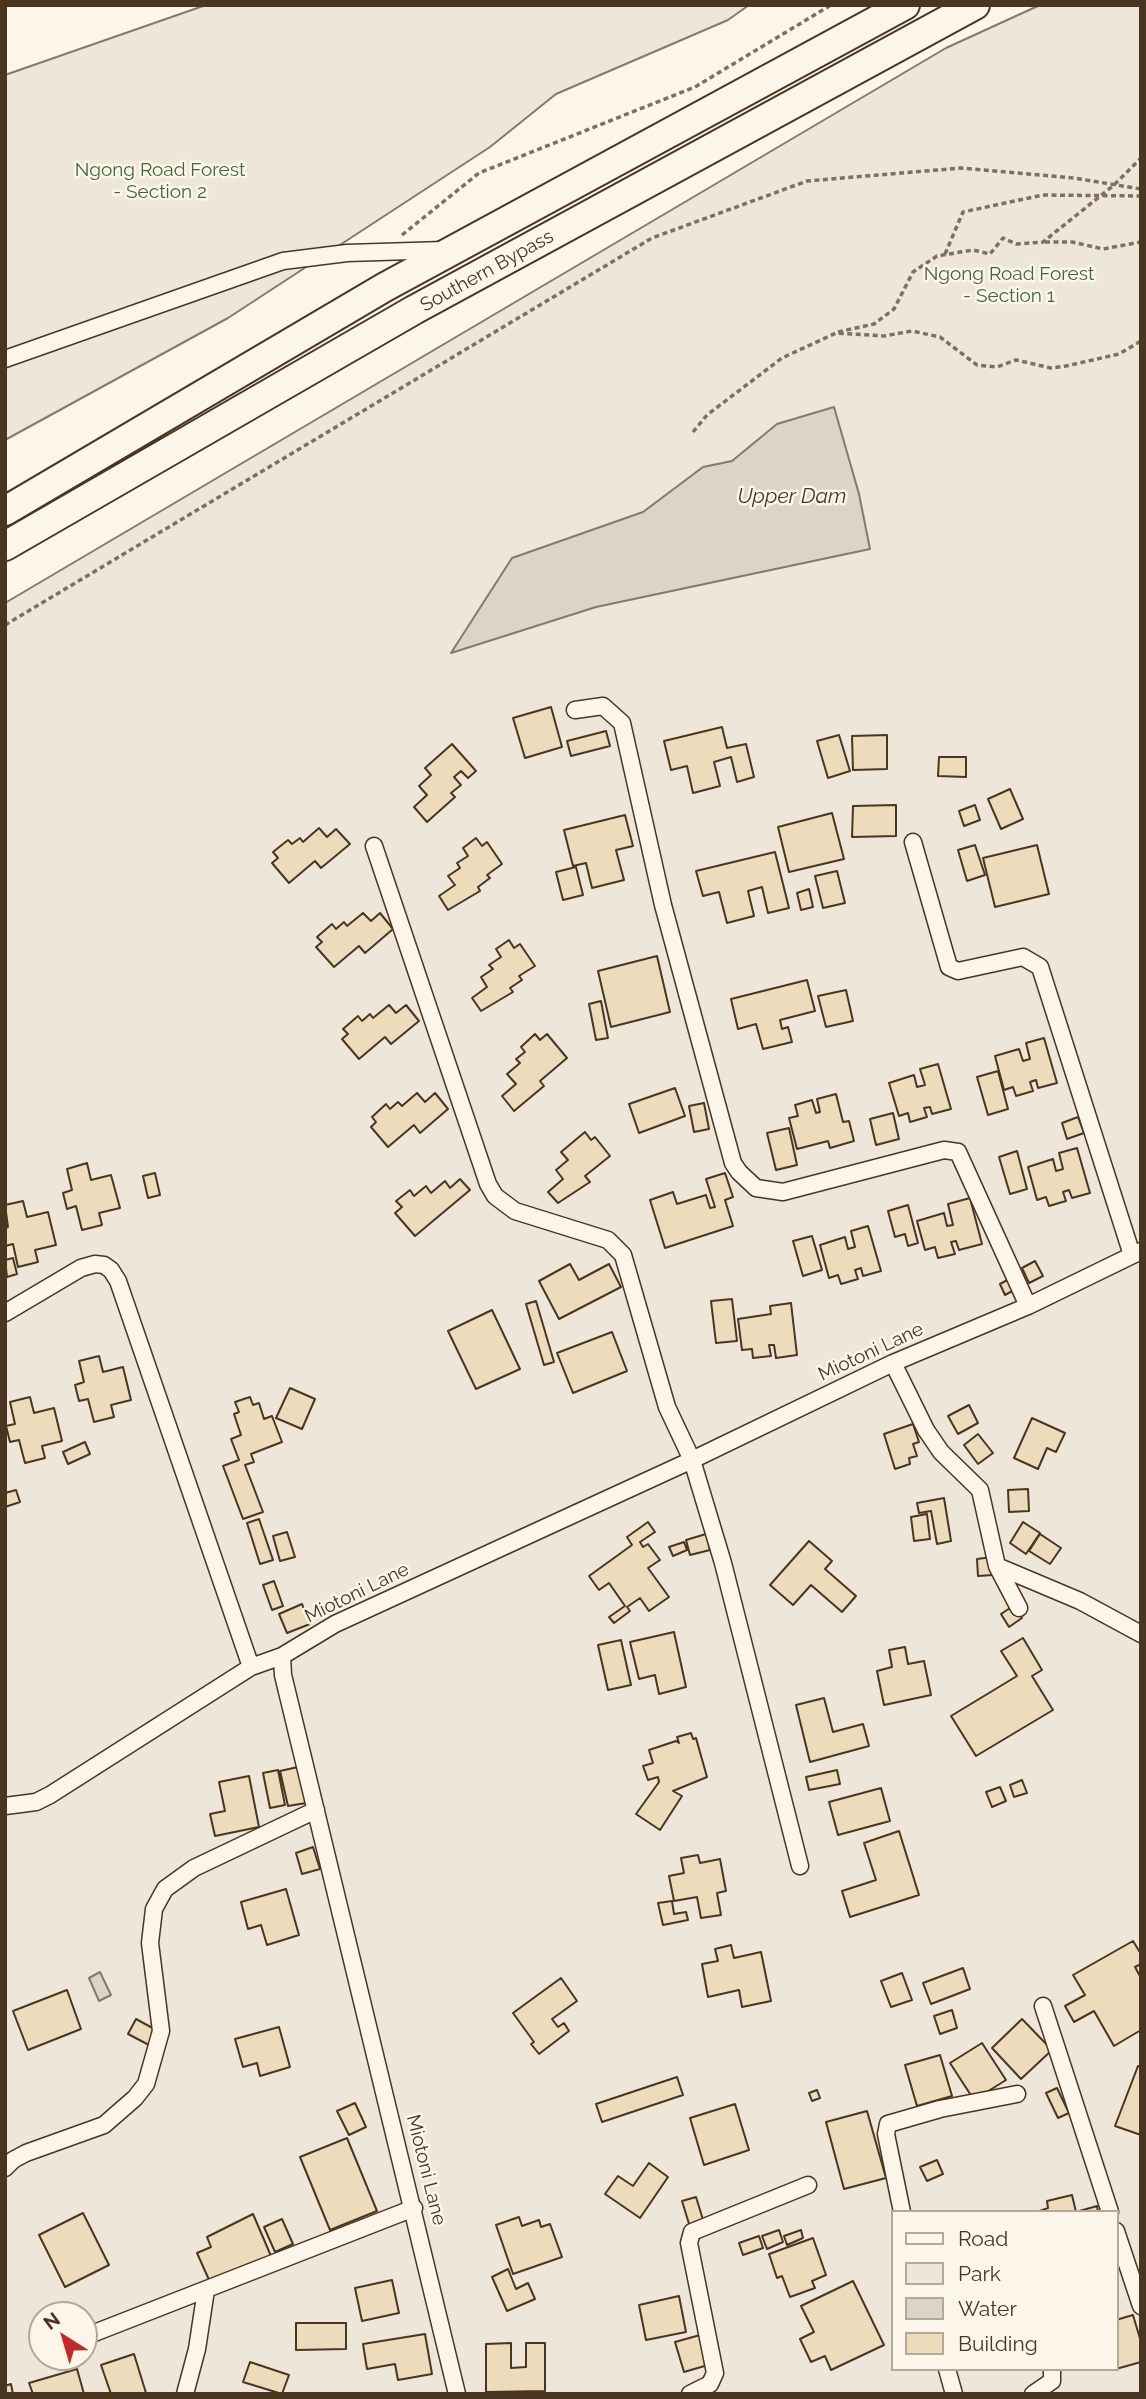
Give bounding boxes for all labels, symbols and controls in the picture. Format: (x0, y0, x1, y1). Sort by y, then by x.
park label: Ngong Road Forest - Section 2 (75, 159, 245, 203)
street label: Southern Bypass (417, 225, 557, 317)
park label: Ngong Road Forest - Section 1 (924, 263, 1094, 307)
water label: Upper Dam (737, 484, 847, 510)
street label: Miotoni Lane (815, 1318, 927, 1386)
street label: Miotoni Lane (301, 1558, 413, 1628)
street label: Miotoni Lane (401, 2112, 451, 2228)
legend (890, 2210, 1118, 2371)
text: Road (958, 2226, 1008, 2251)
text: Park (958, 2261, 1001, 2286)
text: Water (958, 2296, 1017, 2321)
north arrow (28, 2301, 98, 2371)
text: N (39, 2308, 64, 2334)
text: Building (958, 2331, 1038, 2356)

